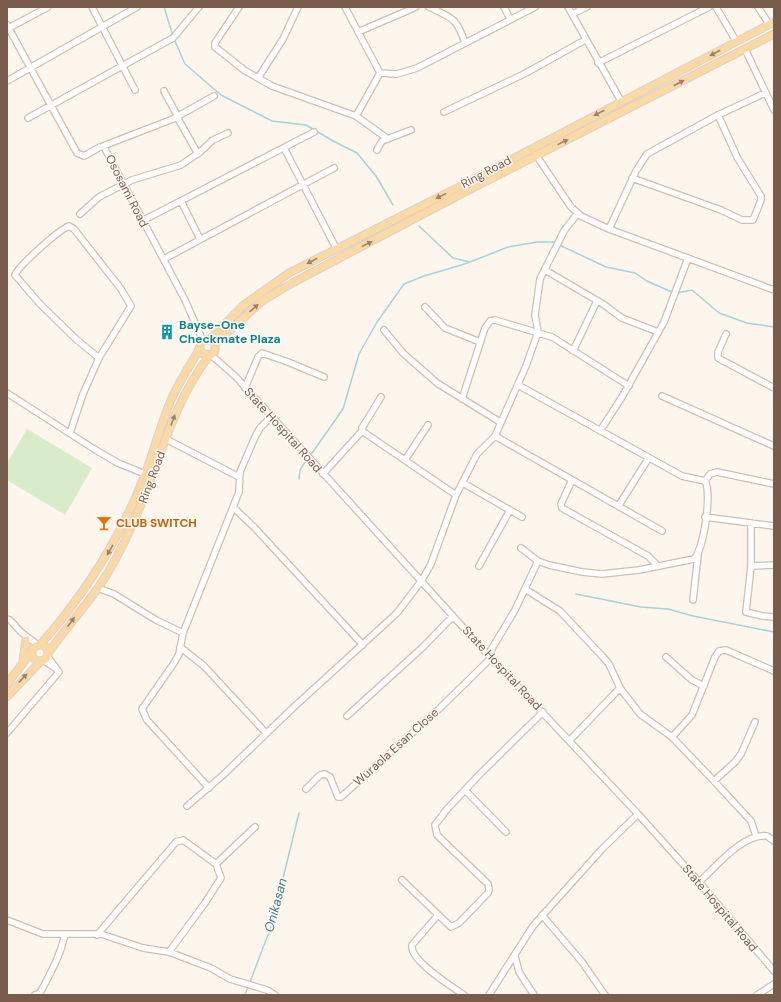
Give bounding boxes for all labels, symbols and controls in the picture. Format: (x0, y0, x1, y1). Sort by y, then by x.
one-way arrow (709, 50, 720, 56)
one-way arrow (673, 80, 685, 86)
one-way arrow (593, 110, 605, 116)
one-way arrow (557, 139, 569, 145)
street label: Ososami Road (102, 152, 152, 230)
street label: Ring Road (458, 152, 514, 192)
one-way arrow (435, 193, 446, 199)
one-way arrow (361, 240, 372, 247)
one-way arrow (306, 257, 318, 264)
one-way arrow (249, 304, 259, 313)
place label: Bayse-One Checkmate Plaza (179, 317, 281, 347)
building icon: Bayse-One Checkmate Plaza (158, 323, 176, 341)
street label: State Hospital Road (240, 384, 326, 476)
one-way arrow (171, 413, 177, 425)
street label: Ring Road (135, 449, 169, 505)
bar icon: CLUB SWITCH (95, 514, 113, 532)
place label: CLUB SWITCH (116, 515, 197, 531)
one-way arrow (107, 544, 114, 556)
one-way arrow (67, 616, 75, 627)
street label: State Hospital Road (459, 623, 545, 713)
one-way arrow (18, 674, 27, 683)
street label: Wuraola Esan Close (350, 704, 442, 790)
street label: State Hospital Road (679, 861, 761, 955)
water label: Onikasan (260, 876, 291, 934)

